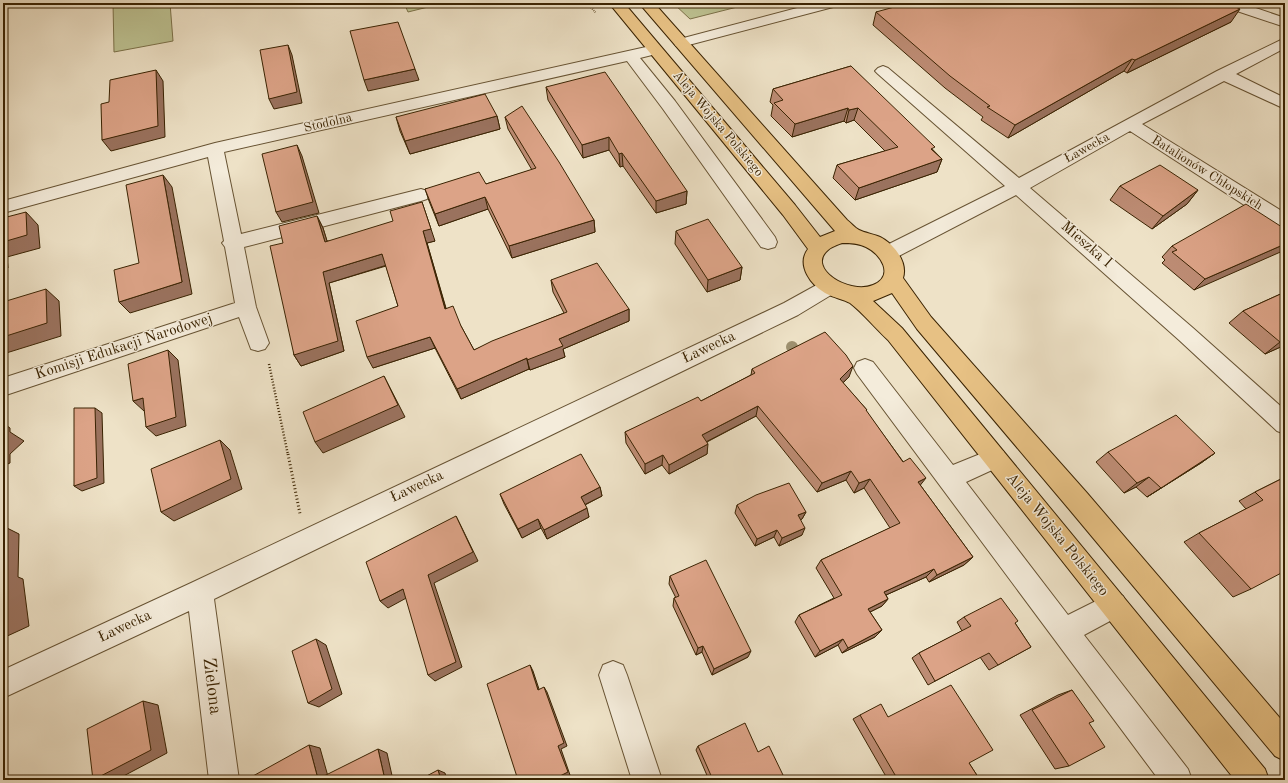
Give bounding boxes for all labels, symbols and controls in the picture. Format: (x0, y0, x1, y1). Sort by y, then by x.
street label: Aleja Wojska Polskiego (670, 69, 766, 179)
street label: Stodolna (303, 111, 354, 135)
street label: Ławecka (1062, 130, 1112, 166)
street label: Batalionów Chłopskich (1149, 134, 1265, 212)
street label: Mieszka I (1058, 219, 1114, 271)
street label: Komisji Edukacji Narodowej (33, 311, 215, 383)
street label: Ławecka (680, 329, 739, 367)
street label: Ławecka (388, 468, 447, 506)
street label: Aleja Wojska Polskiego (1003, 471, 1111, 599)
street label: Ławecka (96, 608, 155, 646)
street label: Zielona (200, 656, 224, 716)

